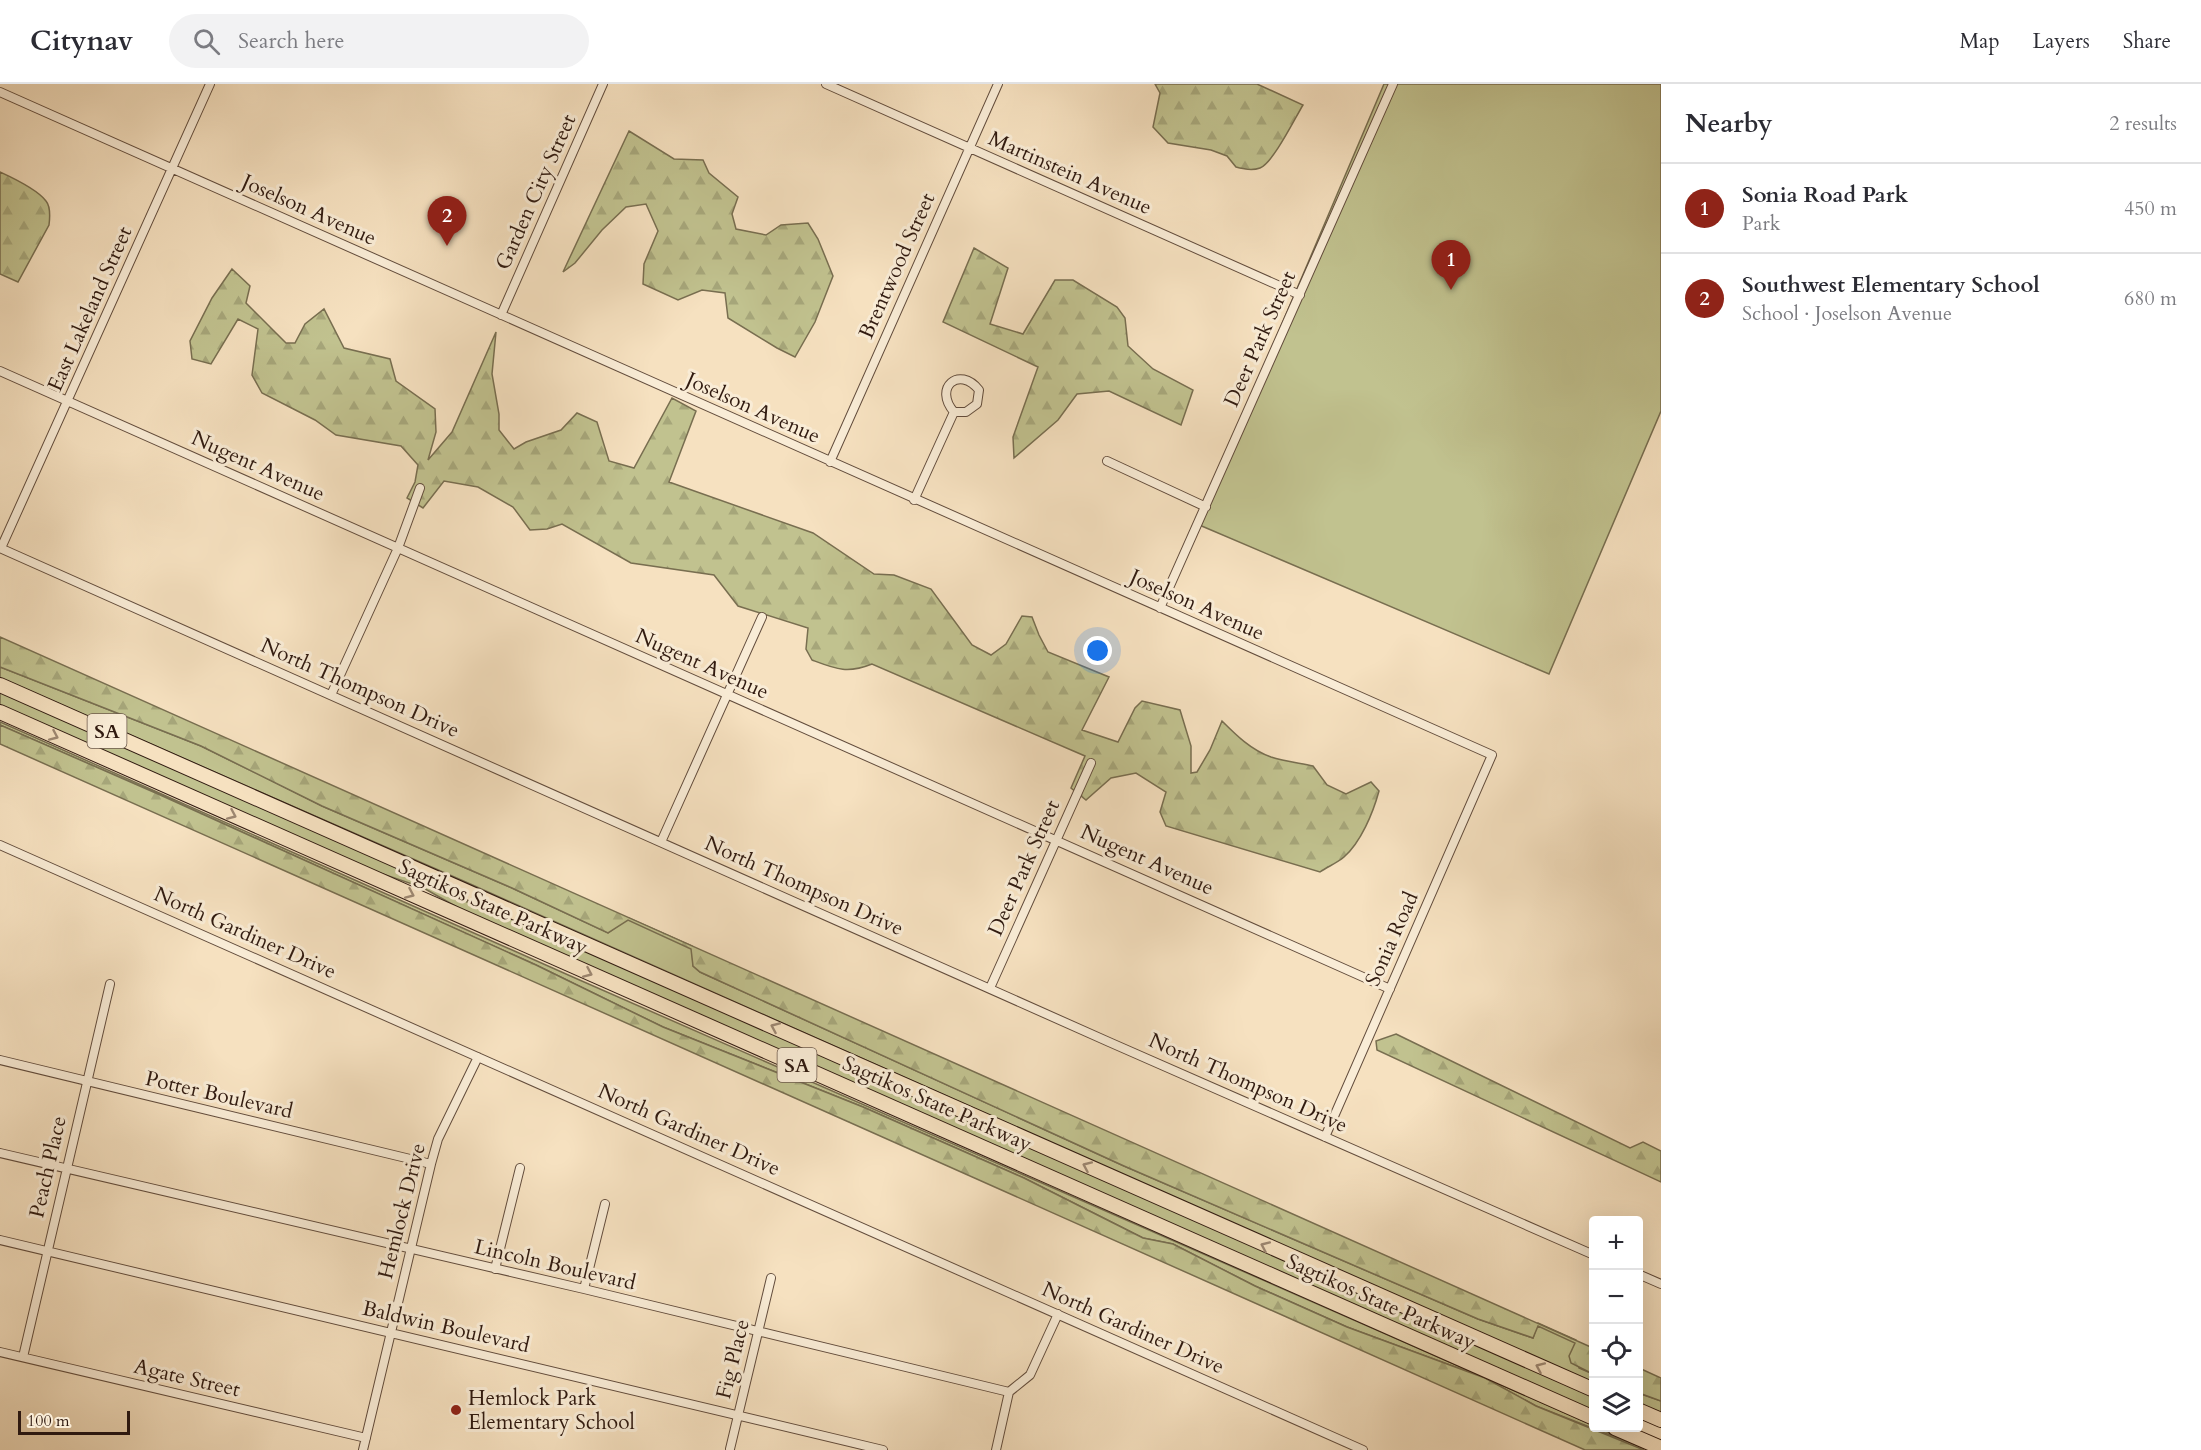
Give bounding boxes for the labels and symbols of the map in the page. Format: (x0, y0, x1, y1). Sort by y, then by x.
street label: Garden City Street (489, 109, 583, 274)
street label: Martinstein Avenue (984, 124, 1156, 222)
street label: Joselson Avenue (234, 166, 381, 253)
street label: Brentwood Street (852, 188, 942, 344)
pin: 2 (428, 196, 466, 246)
street label: East Lakeland Street (41, 222, 140, 396)
pin: 1 (1432, 240, 1470, 290)
street label: Deer Park Street (1217, 266, 1303, 412)
street label: Joselson Avenue (678, 364, 825, 451)
street label: Nugent Avenue (187, 424, 329, 508)
street label: Joselson Avenue (1122, 561, 1269, 648)
street label: Nugent Avenue (631, 622, 773, 706)
street label: North Thompson Drive (256, 631, 464, 745)
your location (1083, 636, 1112, 665)
road number: SA (88, 714, 126, 748)
one-way arrow (47, 728, 58, 740)
street label: Deer Park Street (981, 795, 1067, 941)
one-way arrow (225, 808, 236, 820)
street label: Nugent Avenue (1076, 818, 1218, 902)
street label: North Thompson Drive (700, 829, 908, 943)
street label: Sagtikos State Parkway (394, 852, 592, 962)
street label: North Gardiner Drive (149, 880, 341, 986)
one-way arrow (404, 886, 415, 898)
street label: Sonia Road (1358, 887, 1426, 991)
one-way arrow (582, 966, 593, 978)
one-way arrow (770, 1023, 781, 1035)
street label: North Thompson Drive (1144, 1026, 1352, 1140)
road number: SA (778, 1048, 816, 1082)
street label: Sagtikos State Parkway (838, 1049, 1036, 1159)
street label: Potter Boulevard (142, 1064, 296, 1126)
street label: North Gardiner Drive (593, 1077, 785, 1183)
street label: Peach Place (22, 1113, 74, 1221)
street label: Hemlock Drive (371, 1140, 433, 1282)
one-way arrow (1083, 1162, 1094, 1174)
street label: Lincoln Boulevard (471, 1232, 639, 1298)
one-way arrow (1261, 1241, 1272, 1253)
street label: Sagtikos State Parkway (1282, 1247, 1480, 1357)
street label: North Gardiner Drive (1037, 1275, 1229, 1381)
street label: Baldwin Boulevard (360, 1294, 532, 1360)
street label: Fig Place (709, 1316, 757, 1402)
street label: Agate Street (131, 1352, 243, 1404)
one-way arrow (1535, 1362, 1546, 1374)
place label: Hemlock Park Elementary School (468, 1384, 635, 1437)
marker: Hemlock Park Elementary School (449, 1403, 463, 1417)
scale bar (18, 1408, 130, 1436)

